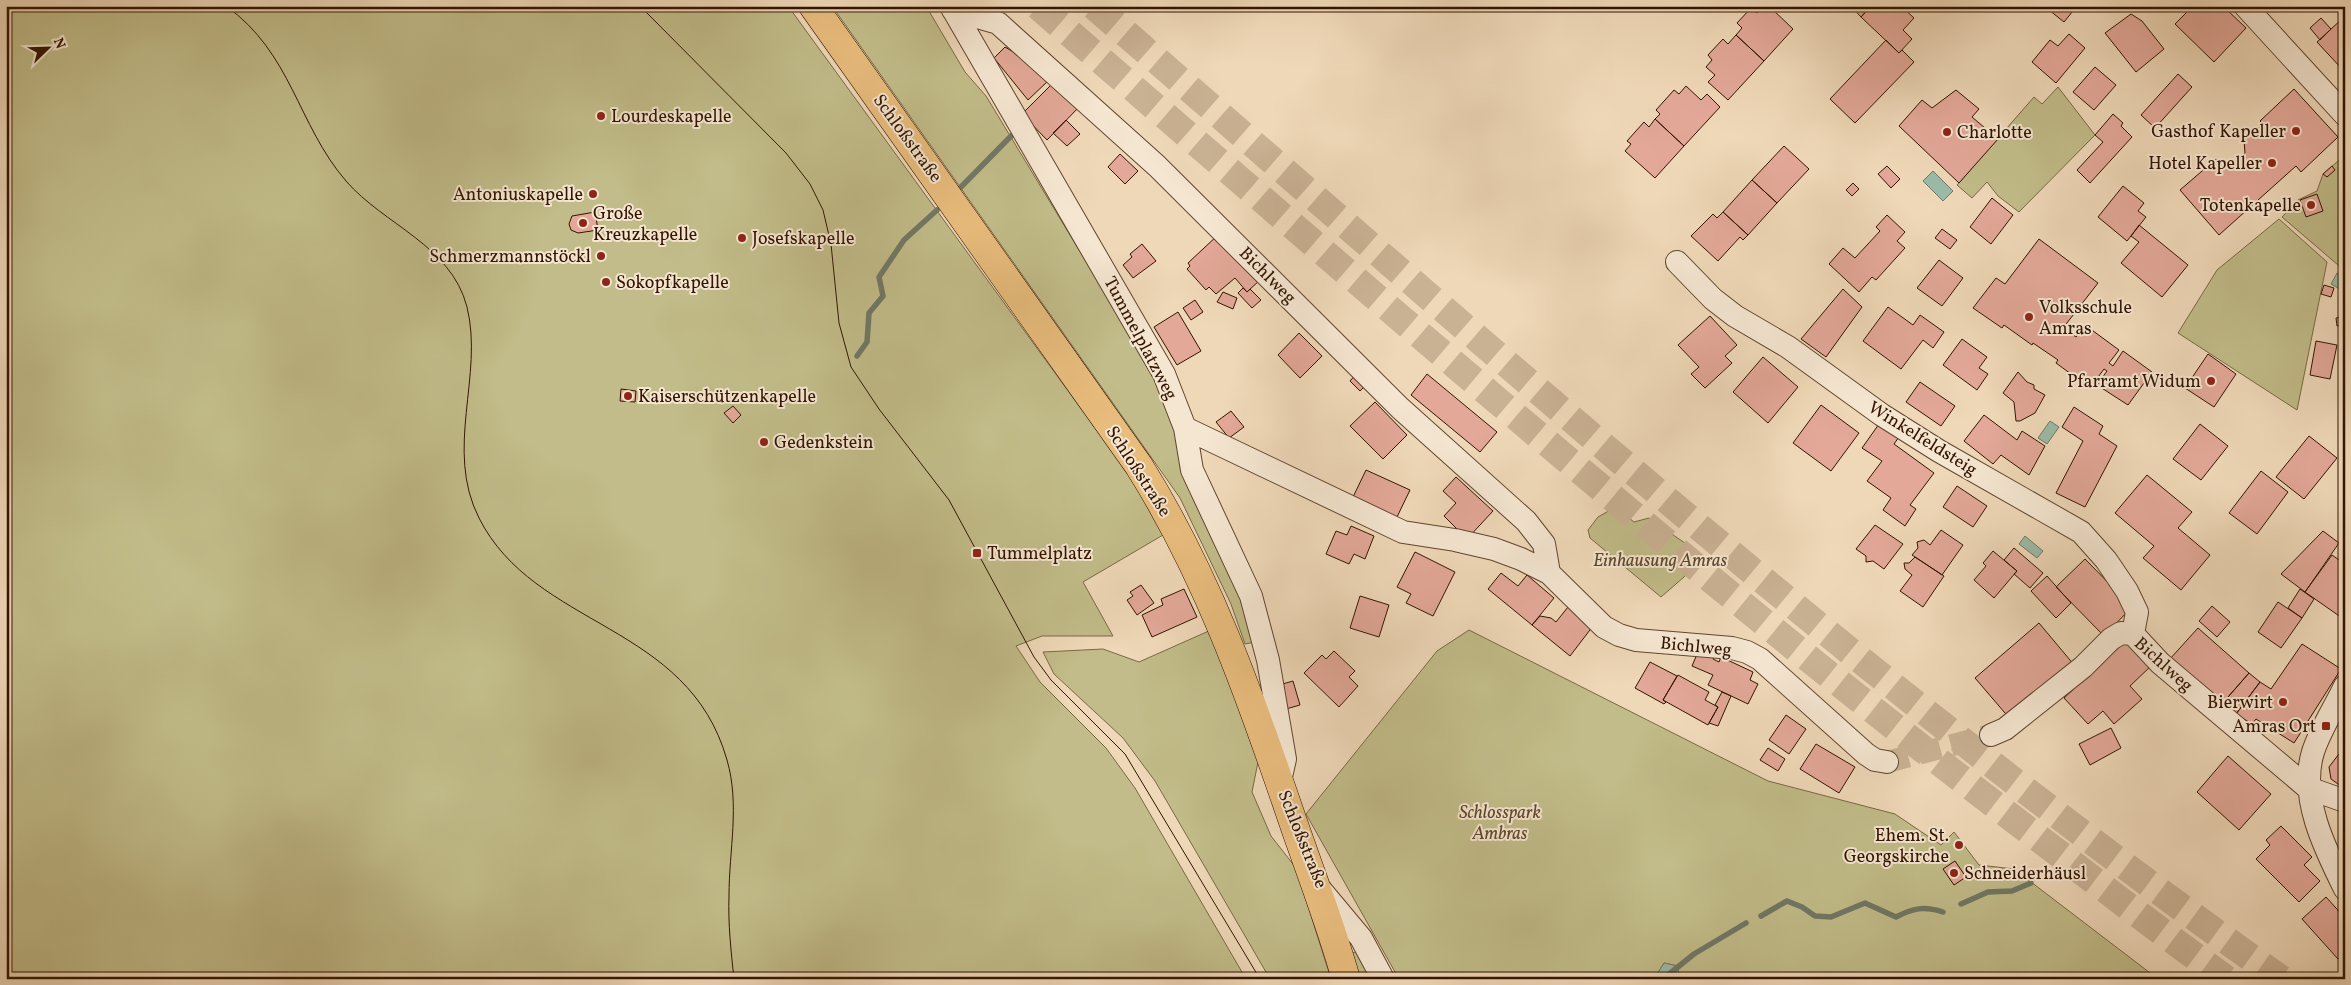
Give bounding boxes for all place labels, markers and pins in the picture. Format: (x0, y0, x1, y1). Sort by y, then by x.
place label: Lourdeskapelle (611, 105, 732, 130)
marker: Lourdeskapelle (595, 110, 607, 122)
place label: Gasthof Kapeller (2151, 120, 2286, 145)
place label: Charlotte (1957, 121, 2032, 146)
marker: Gasthof Kapeller (2290, 125, 2302, 137)
marker: Charlotte (1941, 126, 1953, 138)
place label: Hotel Kapeller (2148, 152, 2262, 177)
marker: Hotel Kapeller (2266, 157, 2278, 169)
place label: Antoniuskapelle (453, 183, 583, 208)
marker: Antoniuskapelle (587, 188, 599, 200)
place label: Totenkapelle (2200, 194, 2301, 219)
marker: Totenkapelle (2305, 199, 2317, 211)
place label: Große Kreuzkapelle (593, 202, 697, 248)
marker: Große Kreuzkapelle (577, 217, 589, 229)
place label: Josefskapelle (752, 227, 855, 252)
marker: Josefskapelle (736, 232, 748, 244)
place label: Schmerzmannstöckl (429, 245, 591, 270)
marker: Schmerzmannstöckl (595, 250, 607, 262)
place label: Sokopfkapelle (616, 271, 729, 296)
marker: Sokopfkapelle (600, 276, 612, 288)
place label: Volksschule Amras (2039, 296, 2132, 342)
marker: Volksschule Amras (2023, 311, 2035, 323)
place label: Pfarramt Widum (2067, 370, 2201, 395)
marker: Pfarramt Widum (2205, 375, 2217, 387)
place label: Kaiserschützenkapelle (638, 385, 816, 410)
marker: Kaiserschützenkapelle (622, 390, 634, 402)
place label: Gedenkstein (774, 431, 874, 456)
marker: Gedenkstein (758, 436, 770, 448)
place label: Tummelplatz (987, 542, 1092, 567)
marker: Tummelplatz (971, 547, 983, 559)
place label: Bierwirt (2207, 691, 2273, 716)
marker: Bierwirt (2277, 696, 2289, 708)
place label: Amras Ort (2233, 715, 2316, 740)
marker: Amras Ort (2320, 720, 2332, 732)
place label: Ehem. St. Georgskirche (1844, 824, 1949, 870)
marker: Ehem. St. Georgskirche (1953, 839, 1965, 851)
place label: Schneiderhäusl (1964, 862, 2086, 887)
marker: Schneiderhäusl (1948, 867, 1960, 879)

